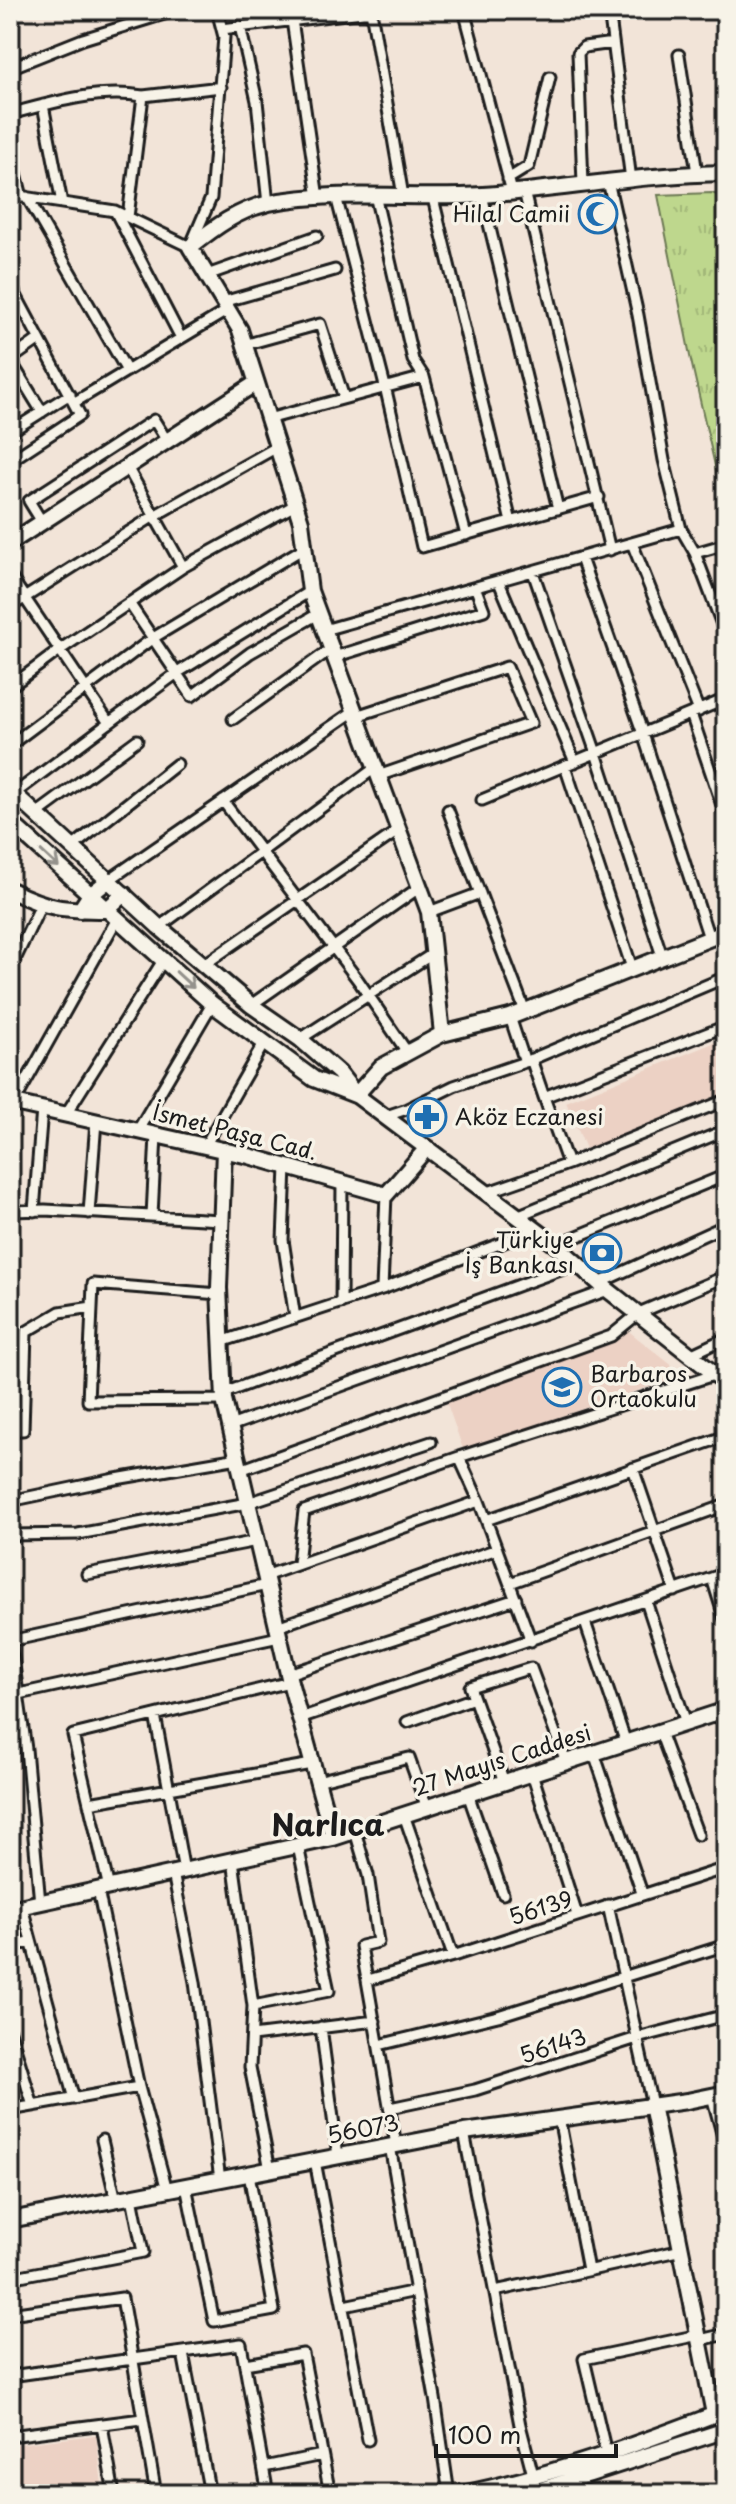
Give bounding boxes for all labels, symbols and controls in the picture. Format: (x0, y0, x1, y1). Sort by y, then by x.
mosque icon: Hilal Camii (577, 193, 619, 235)
place label: Hilal Camii (453, 196, 570, 229)
one-way arrow (39, 850, 59, 868)
one-way arrow (175, 971, 195, 989)
street label: İsmet Paşa Cad. (150, 1094, 321, 1167)
pharmacy icon: Aköz Eczanesi (406, 1096, 448, 1138)
place label: Aköz Eczanesi (455, 1099, 603, 1132)
place label: Türkiye İş Bankası (465, 1222, 574, 1280)
bank icon: Türkiye İş Bankası (581, 1232, 623, 1274)
place label: Barbaros Ortaokulu (590, 1356, 697, 1414)
school or university icon: Barbaros Ortaokulu (541, 1366, 583, 1408)
street label: 27 Mayıs Caddesi (408, 1714, 595, 1803)
district label: Narlıca (272, 1801, 385, 1846)
street label: 56139 (505, 1881, 577, 1932)
street label: 56143 (515, 2018, 590, 2071)
street label: 56073 (324, 2104, 401, 2151)
scale bar (436, 2408, 616, 2458)
text: 100 m (448, 2416, 521, 2452)

